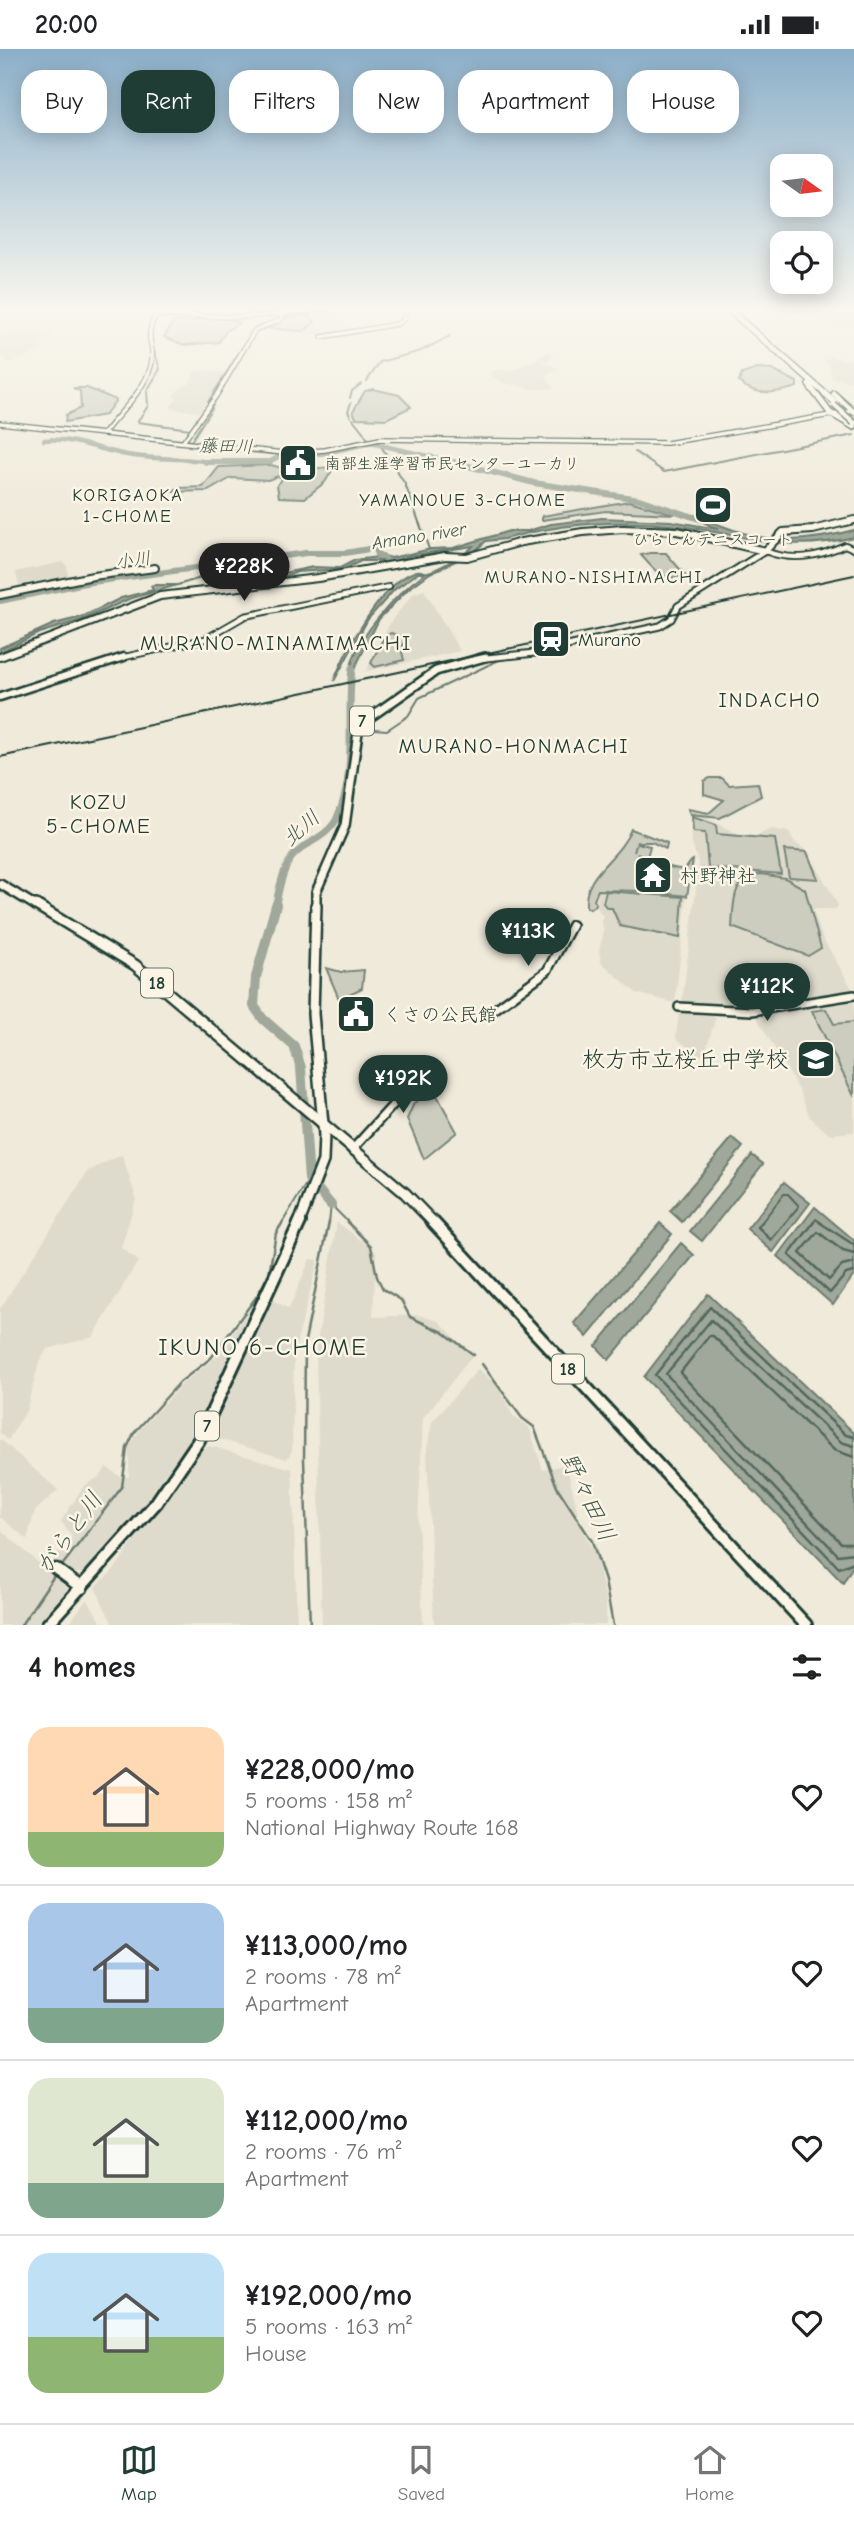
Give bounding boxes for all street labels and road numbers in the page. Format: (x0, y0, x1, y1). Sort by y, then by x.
road number: 7 (350, 707, 374, 735)
road number: 18 (141, 968, 173, 997)
road number: 18 (552, 1355, 584, 1384)
road number: 7 (195, 1411, 219, 1441)

